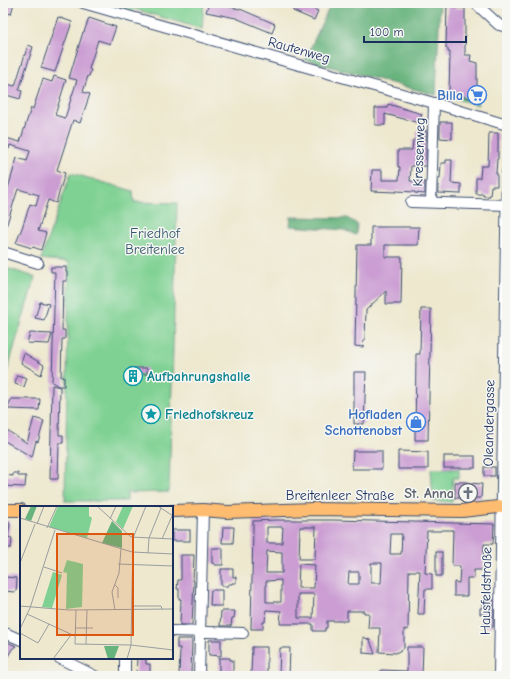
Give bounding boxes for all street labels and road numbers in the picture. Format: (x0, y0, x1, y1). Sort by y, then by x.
street label: Rautenweg (266, 33, 332, 67)
street label: Kressenweg (409, 117, 429, 187)
street label: Oleandergasse (480, 379, 498, 467)
street label: Breitenleer Straße (286, 487, 394, 504)
street label: Hausfeldstraße (477, 547, 495, 635)

